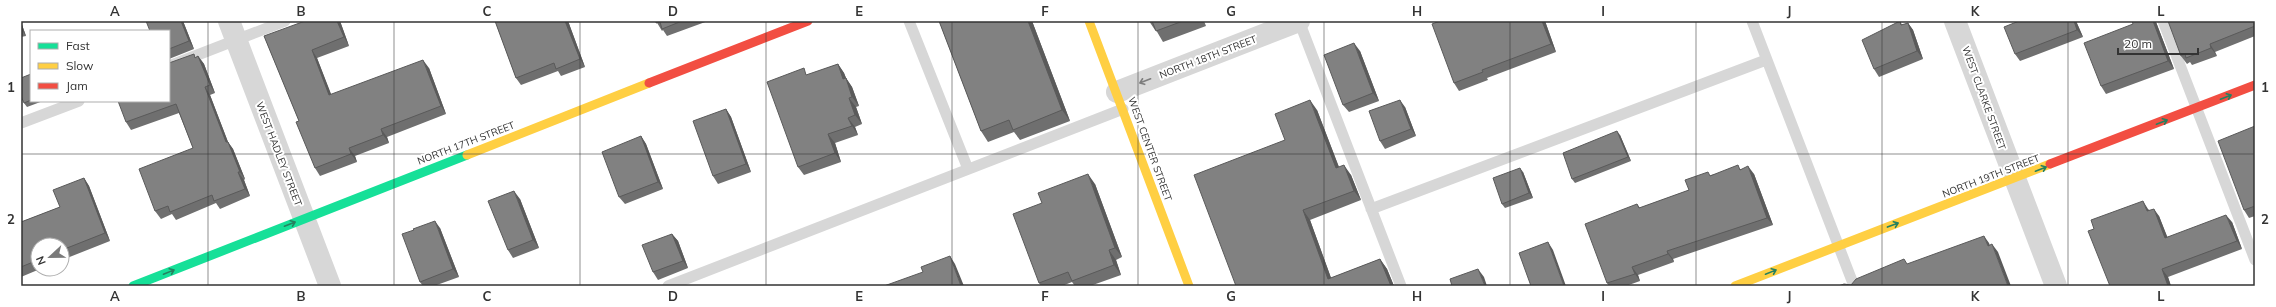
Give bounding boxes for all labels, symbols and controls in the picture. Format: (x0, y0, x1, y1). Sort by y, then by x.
text: A (110, 3, 120, 19)
text: B (297, 3, 306, 19)
text: C (483, 3, 492, 19)
text: D (668, 3, 678, 19)
text: E (855, 3, 863, 19)
text: F (1041, 3, 1049, 19)
text: G (1226, 3, 1236, 19)
text: H (1412, 3, 1422, 19)
text: I (1601, 3, 1605, 19)
text: J (1787, 3, 1791, 19)
text: K (1971, 3, 1981, 19)
text: L (2157, 3, 2165, 19)
legend (30, 30, 170, 102)
scale bar (2118, 30, 2198, 56)
street label: NORTH 18TH STREET (1157, 32, 1259, 82)
text: 20 m (2124, 36, 2152, 51)
text: Fast (66, 38, 90, 53)
street label: WEST CLARKE STREET (1959, 44, 2009, 152)
text: Slow (66, 58, 94, 73)
text: Jam (66, 78, 88, 93)
one-way arrow (1140, 78, 1152, 86)
text: 1 (7, 79, 15, 95)
text: 1 (2261, 79, 2269, 95)
one-way arrow (2219, 92, 2231, 100)
street label: WEST CENTER STREET (1125, 95, 1175, 203)
street label: WEST HADLEY STREET (253, 100, 305, 208)
one-way arrow (2155, 117, 2167, 125)
street label: NORTH 17TH STREET (415, 118, 517, 168)
street label: NORTH 19TH STREET (1940, 151, 2042, 201)
one-way arrow (2034, 164, 2046, 172)
text: 2 (7, 211, 15, 227)
text: 2 (2261, 211, 2269, 227)
one-way arrow (283, 219, 295, 227)
one-way arrow (1886, 220, 1898, 228)
north arrow (30, 237, 70, 277)
text: N (33, 254, 49, 267)
one-way arrow (163, 267, 175, 275)
one-way arrow (1765, 267, 1777, 275)
text: A (110, 288, 120, 304)
text: B (297, 288, 306, 304)
text: C (483, 288, 492, 304)
text: D (668, 288, 678, 304)
text: E (855, 288, 863, 304)
text: F (1041, 288, 1049, 304)
text: G (1226, 288, 1236, 304)
text: H (1412, 288, 1422, 304)
text: I (1601, 288, 1605, 304)
text: J (1787, 288, 1791, 304)
text: K (1971, 288, 1981, 304)
text: L (2157, 288, 2165, 304)

